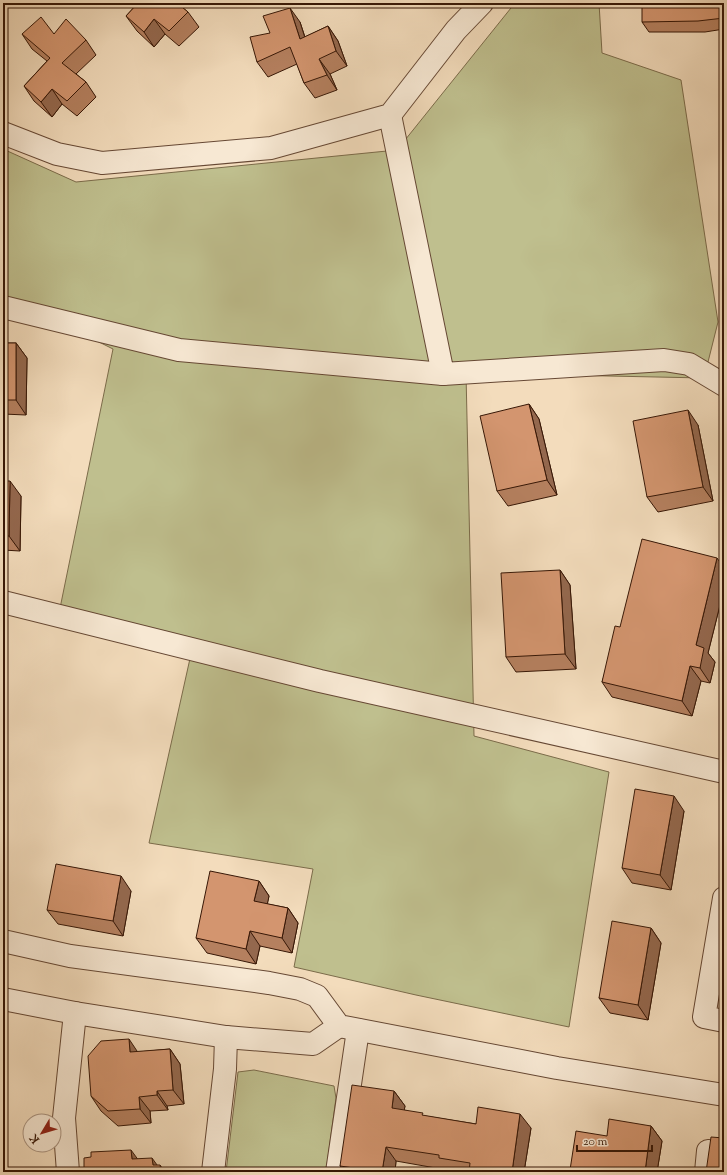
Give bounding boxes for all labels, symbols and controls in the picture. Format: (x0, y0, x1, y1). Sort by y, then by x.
north arrow (22, 1113, 62, 1153)
scale bar (577, 1127, 652, 1153)
text: K (26, 1130, 44, 1147)
text: 20 m (583, 1133, 608, 1151)

